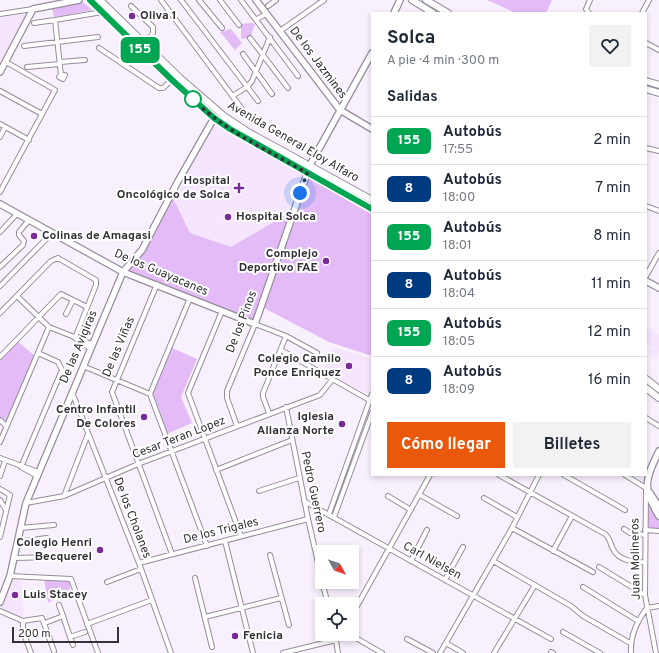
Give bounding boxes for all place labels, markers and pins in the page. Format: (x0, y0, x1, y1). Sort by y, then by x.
place label: Oliva 1 (140, 8, 176, 24)
marker: Oliva 1 (127, 11, 137, 21)
unlabelled marker (184, 90, 202, 108)
place label: Hospital Oncológico de Solca (117, 173, 230, 203)
marker: Hospital Oncológico de Solca (233, 182, 245, 194)
place label: Hospital Solca (236, 209, 316, 225)
marker: Hospital Solca (223, 212, 233, 222)
place label: Colinas de Amagasi (42, 228, 151, 244)
marker: Colinas de Amagasi (29, 231, 39, 241)
place label: Complejo Deportivo FAE (239, 246, 318, 276)
marker: Complejo Deportivo FAE (321, 256, 331, 266)
place label: Colegio Camilo Ponce Enriquez (254, 351, 341, 381)
marker: Colegio Camilo Ponce Enriquez (344, 361, 354, 371)
place label: Centro Infantil De Colores (56, 402, 136, 432)
place label: Iglesia Alianza Norte (257, 409, 334, 439)
marker: Centro Infantil De Colores (139, 412, 149, 422)
marker: Iglesia Alianza Norte (337, 419, 347, 429)
place label: Colegio Henri Becquerel (16, 535, 92, 565)
marker: Colegio Henri Becquerel (95, 545, 105, 555)
place label: Luis Stacey (23, 587, 88, 603)
marker: Luis Stacey (10, 590, 20, 600)
place label: Fenicia (243, 628, 283, 644)
marker: Fenicia (230, 631, 240, 641)

